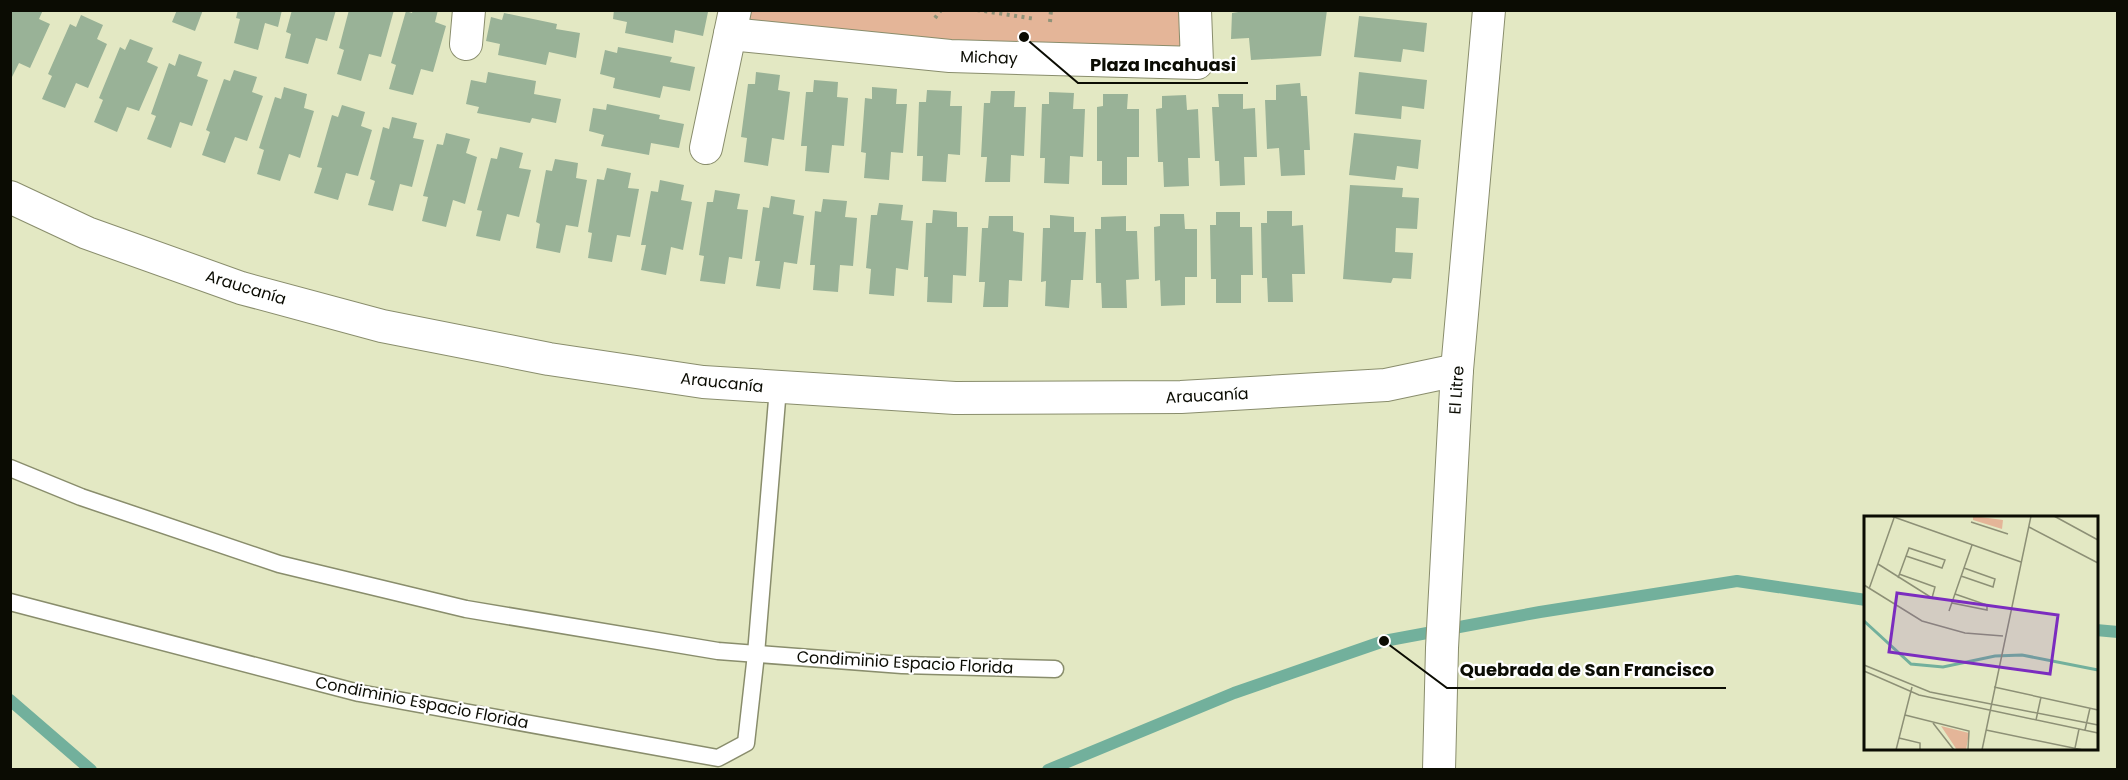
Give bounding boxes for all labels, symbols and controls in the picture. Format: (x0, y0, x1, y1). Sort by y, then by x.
street label: Michay (960, 45, 1018, 70)
callout: Plaza Incahuasi (1078, 47, 1248, 83)
text: Plaza Incahuasi (1090, 52, 1236, 77)
street label: Araucanía (203, 264, 289, 311)
street label: El Litre (1443, 365, 1470, 415)
street label: Araucanía (679, 367, 765, 398)
street label: Araucanía (1165, 382, 1249, 409)
inset map (1864, 516, 2098, 750)
street label: Condiminio Espacio Florida (796, 645, 1014, 680)
callout: Quebrada de San Francisco (1447, 652, 1726, 688)
text: Quebrada de San Francisco (1460, 657, 1714, 682)
street label: Condiminio Espacio Florida (313, 671, 531, 734)

